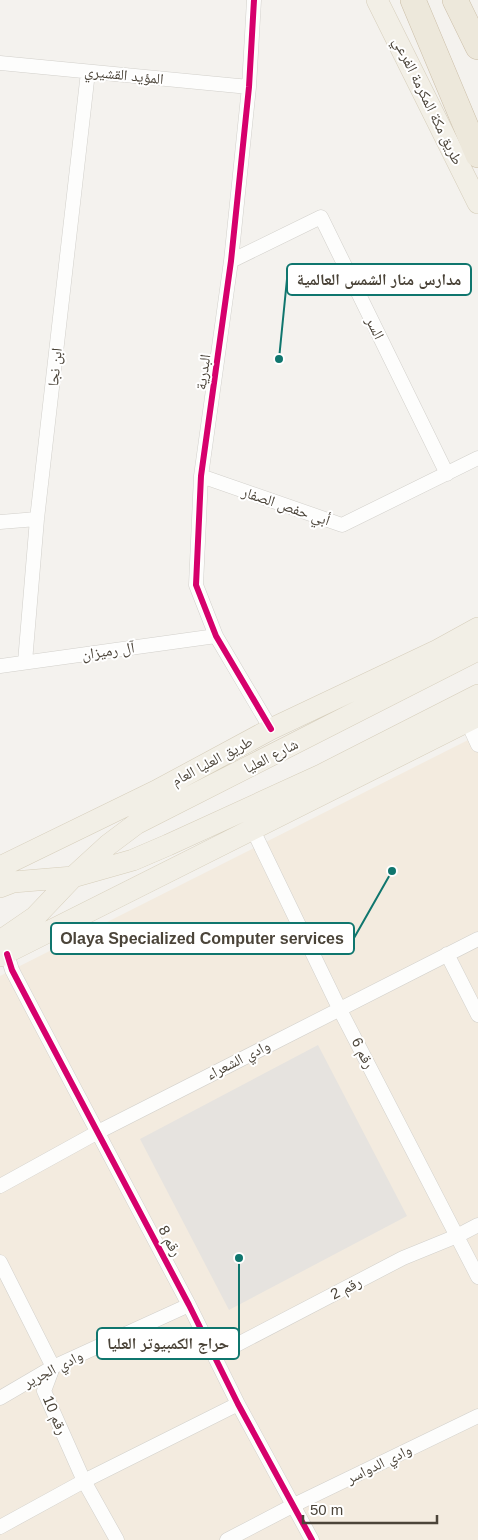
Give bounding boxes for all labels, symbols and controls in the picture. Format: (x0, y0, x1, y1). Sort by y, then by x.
street label: طريق مكة المكرمة الفرعي (387, 34, 467, 169)
street label: المؤيد القشيري (83, 62, 165, 91)
callout: مدارس منار الشمس العالمية (287, 264, 471, 295)
text: مدارس منار الشمس العالمية (297, 271, 461, 289)
street label: السر (361, 313, 388, 342)
street label: ابن نجا (44, 347, 67, 387)
street label: البدرية (192, 353, 214, 391)
street label: أبي حفص الصفار (238, 482, 333, 532)
street label: آل رميزان (80, 638, 137, 665)
street label: طريق العليا العام (168, 732, 256, 791)
street label: شارع العليا (241, 735, 302, 778)
callout: Olaya Specialized Computer services (51, 923, 354, 954)
text: Olaya Specialized Computer services (60, 930, 344, 947)
street label: رقم 6 (347, 1034, 378, 1072)
street label: وادي الشعراء (203, 1036, 274, 1086)
street label: رقم 8 (154, 1222, 186, 1260)
street label: رقم 2 (327, 1273, 365, 1304)
callout: حراج الكمبيوتر العليا (97, 1328, 239, 1359)
text: حراج الكمبيوتر العليا (107, 1335, 229, 1354)
street label: وادي الجرير (19, 1346, 87, 1395)
street label: رقم 10 (38, 1393, 71, 1438)
street label: وادي الدواسر (342, 1440, 416, 1491)
scale bar (303, 1492, 437, 1524)
text: 50 m (310, 1501, 343, 1518)

